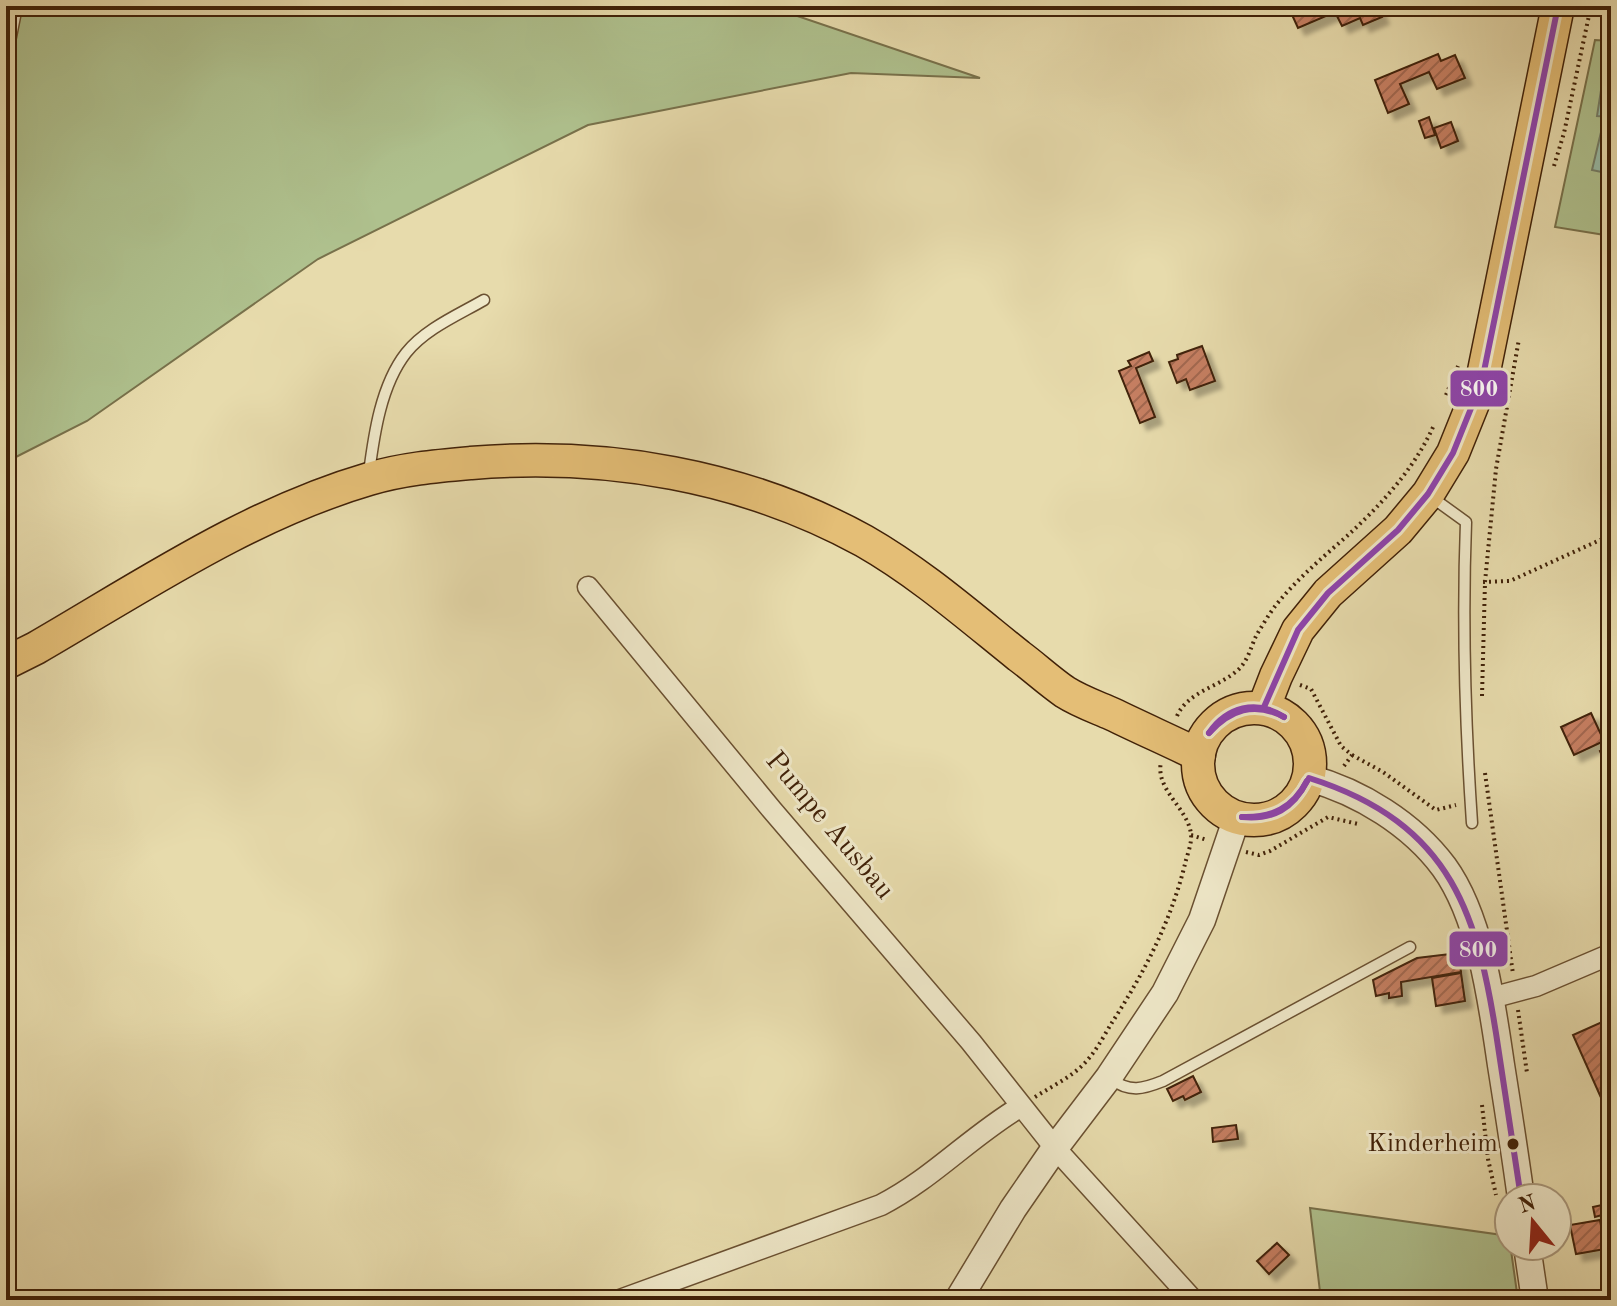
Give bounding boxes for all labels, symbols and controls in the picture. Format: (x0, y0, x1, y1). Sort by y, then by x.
line badge: 800 (1449, 369, 1509, 408)
text: 800 (1460, 379, 1498, 401)
street label: Pumpe Ausbau (759, 747, 899, 905)
line badge: 800 (1448, 930, 1509, 968)
text: 800 (1459, 940, 1497, 962)
place label: Kinderheim (1367, 1131, 1498, 1157)
marker: Kinderheim (1505, 1136, 1521, 1152)
north arrow (1493, 1182, 1573, 1262)
text: N (1516, 1192, 1539, 1218)

